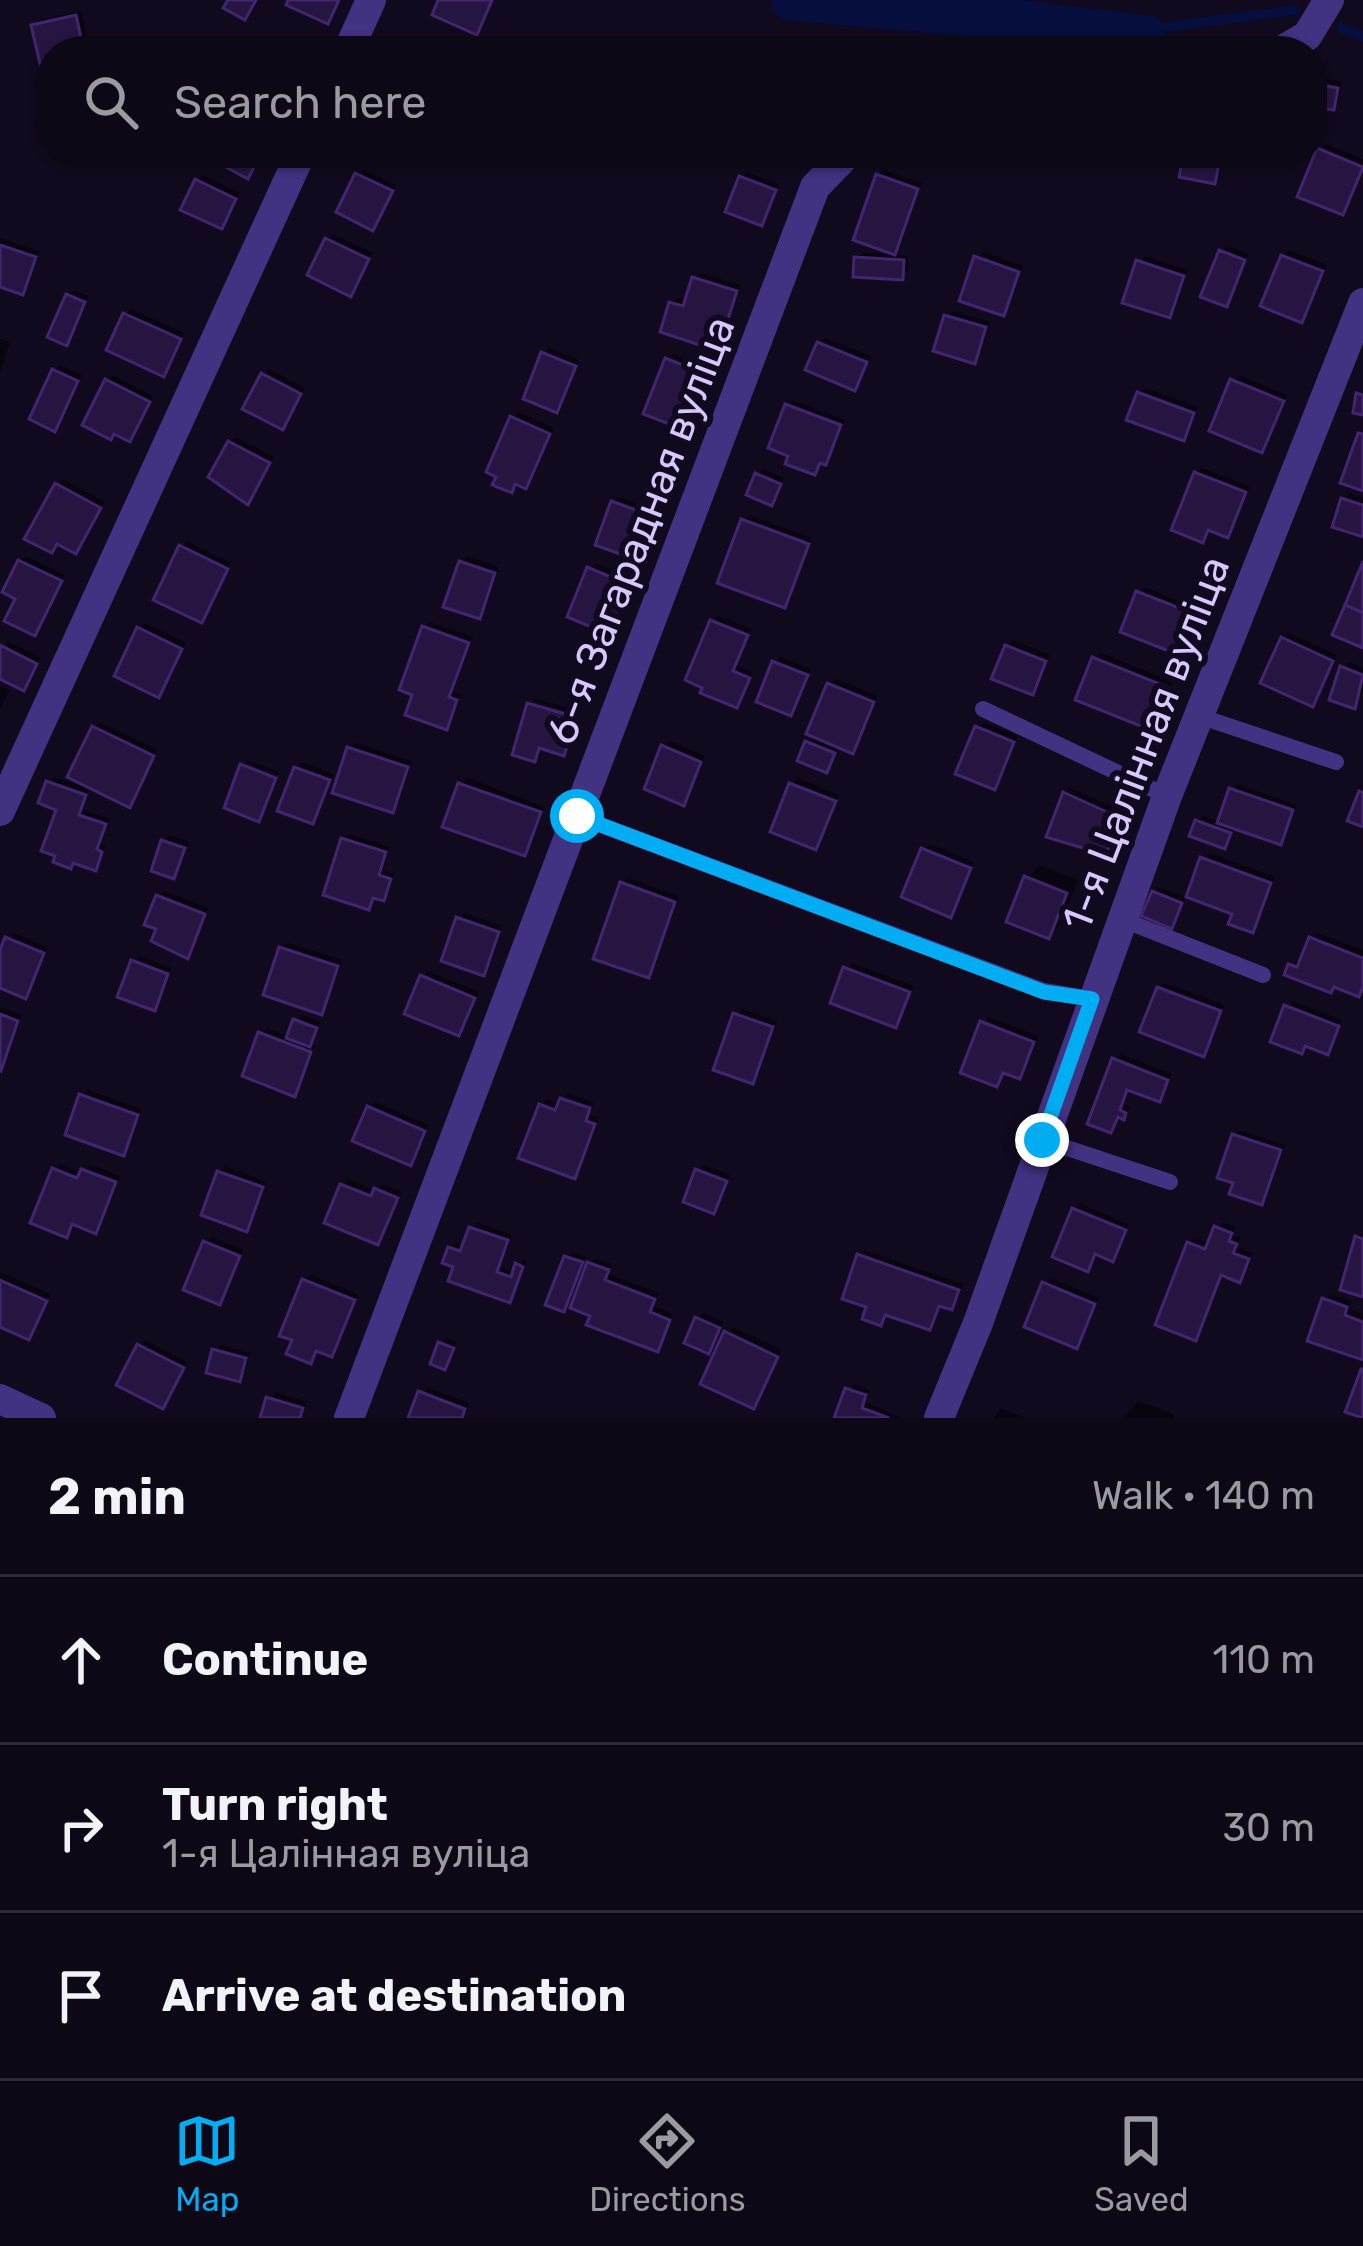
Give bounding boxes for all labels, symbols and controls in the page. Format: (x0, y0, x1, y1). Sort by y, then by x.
search box (36, 36, 1327, 168)
icon: search (78, 69, 144, 135)
text: Search here (174, 76, 426, 129)
street label: 6-я Загарадная вуліца (536, 310, 746, 751)
street label: 1-я Цалінная вуліца (1052, 549, 1240, 937)
route start (550, 789, 604, 843)
route end (1015, 1113, 1069, 1167)
text: 2 min (48, 1466, 186, 1527)
text: Walk · 140 m (1092, 1473, 1315, 1519)
icon: ahead (48, 1627, 114, 1693)
text: Continue (162, 1633, 368, 1686)
text: 110 m (1213, 1637, 1315, 1683)
text: Turn right (162, 1778, 388, 1831)
icon: right (48, 1795, 114, 1861)
text: 30 m (1223, 1805, 1315, 1851)
text: 1-я Цалінная вуліца (162, 1831, 530, 1877)
icon: arrive (48, 1963, 114, 2029)
text: Arrive at destination (162, 1969, 627, 2022)
tab: Map (174, 2108, 240, 2219)
tab: Directions (589, 2108, 746, 2219)
tab: Saved (1094, 2108, 1189, 2219)

